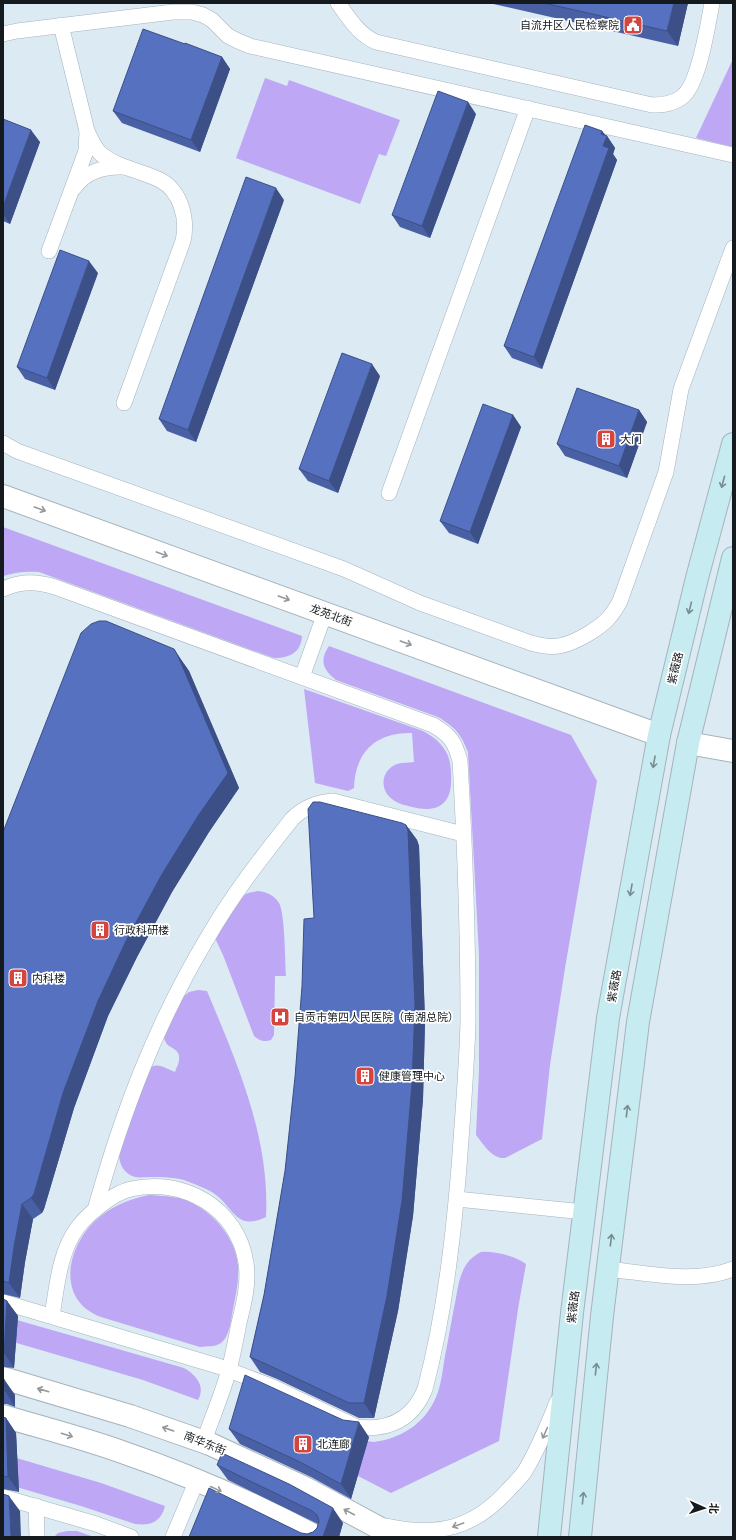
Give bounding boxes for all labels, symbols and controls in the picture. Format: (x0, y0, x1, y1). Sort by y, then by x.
public building icon: 自流井区人民检察院 (622, 14, 644, 36)
place label: 自流井区人民检察院 (520, 18, 619, 33)
building icon: 大门 (595, 428, 617, 450)
place label: 大门 (620, 432, 642, 447)
one-way arrow (719, 475, 726, 488)
one-way arrow (33, 506, 45, 514)
one-way arrow (156, 550, 168, 558)
one-way arrow (278, 595, 290, 603)
street label: 龙苑北街 (308, 601, 354, 630)
one-way arrow (685, 601, 693, 614)
one-way arrow (400, 639, 412, 647)
street label: 紫薇路 (664, 650, 687, 686)
one-way arrow (650, 755, 658, 768)
one-way arrow (627, 883, 635, 896)
building icon: 行政科研楼 (89, 919, 111, 941)
place label: 行政科研楼 (114, 923, 169, 938)
building icon: 内科楼 (7, 967, 29, 989)
street label: 紫薇路 (604, 969, 625, 1004)
place label: 内科楼 (32, 971, 65, 986)
hospital icon: 自贡市第四人民医院（南湖总院） (269, 1006, 291, 1028)
place label: 自贡市第四人民医院（南湖总院） (294, 1010, 459, 1025)
building icon: 健康管理中心 (354, 1065, 376, 1087)
place label: 健康管理中心 (379, 1069, 445, 1084)
one-way arrow (623, 1105, 631, 1118)
one-way arrow (607, 1234, 615, 1247)
street label: 紫薇路 (564, 1290, 583, 1324)
one-way arrow (593, 1363, 600, 1376)
one-way arrow (37, 1386, 50, 1393)
one-way arrow (162, 1424, 174, 1432)
one-way arrow (541, 1427, 548, 1439)
street label: 南华东街 (182, 1428, 228, 1459)
one-way arrow (61, 1432, 74, 1439)
building icon: 北连廊 (292, 1433, 314, 1455)
place label: 北连廊 (317, 1437, 350, 1452)
one-way arrow (209, 1485, 221, 1493)
north arrow (684, 1488, 724, 1528)
one-way arrow (580, 1492, 587, 1505)
text: 北 (706, 1503, 721, 1514)
one-way arrow (343, 1508, 355, 1515)
one-way arrow (453, 1521, 465, 1529)

